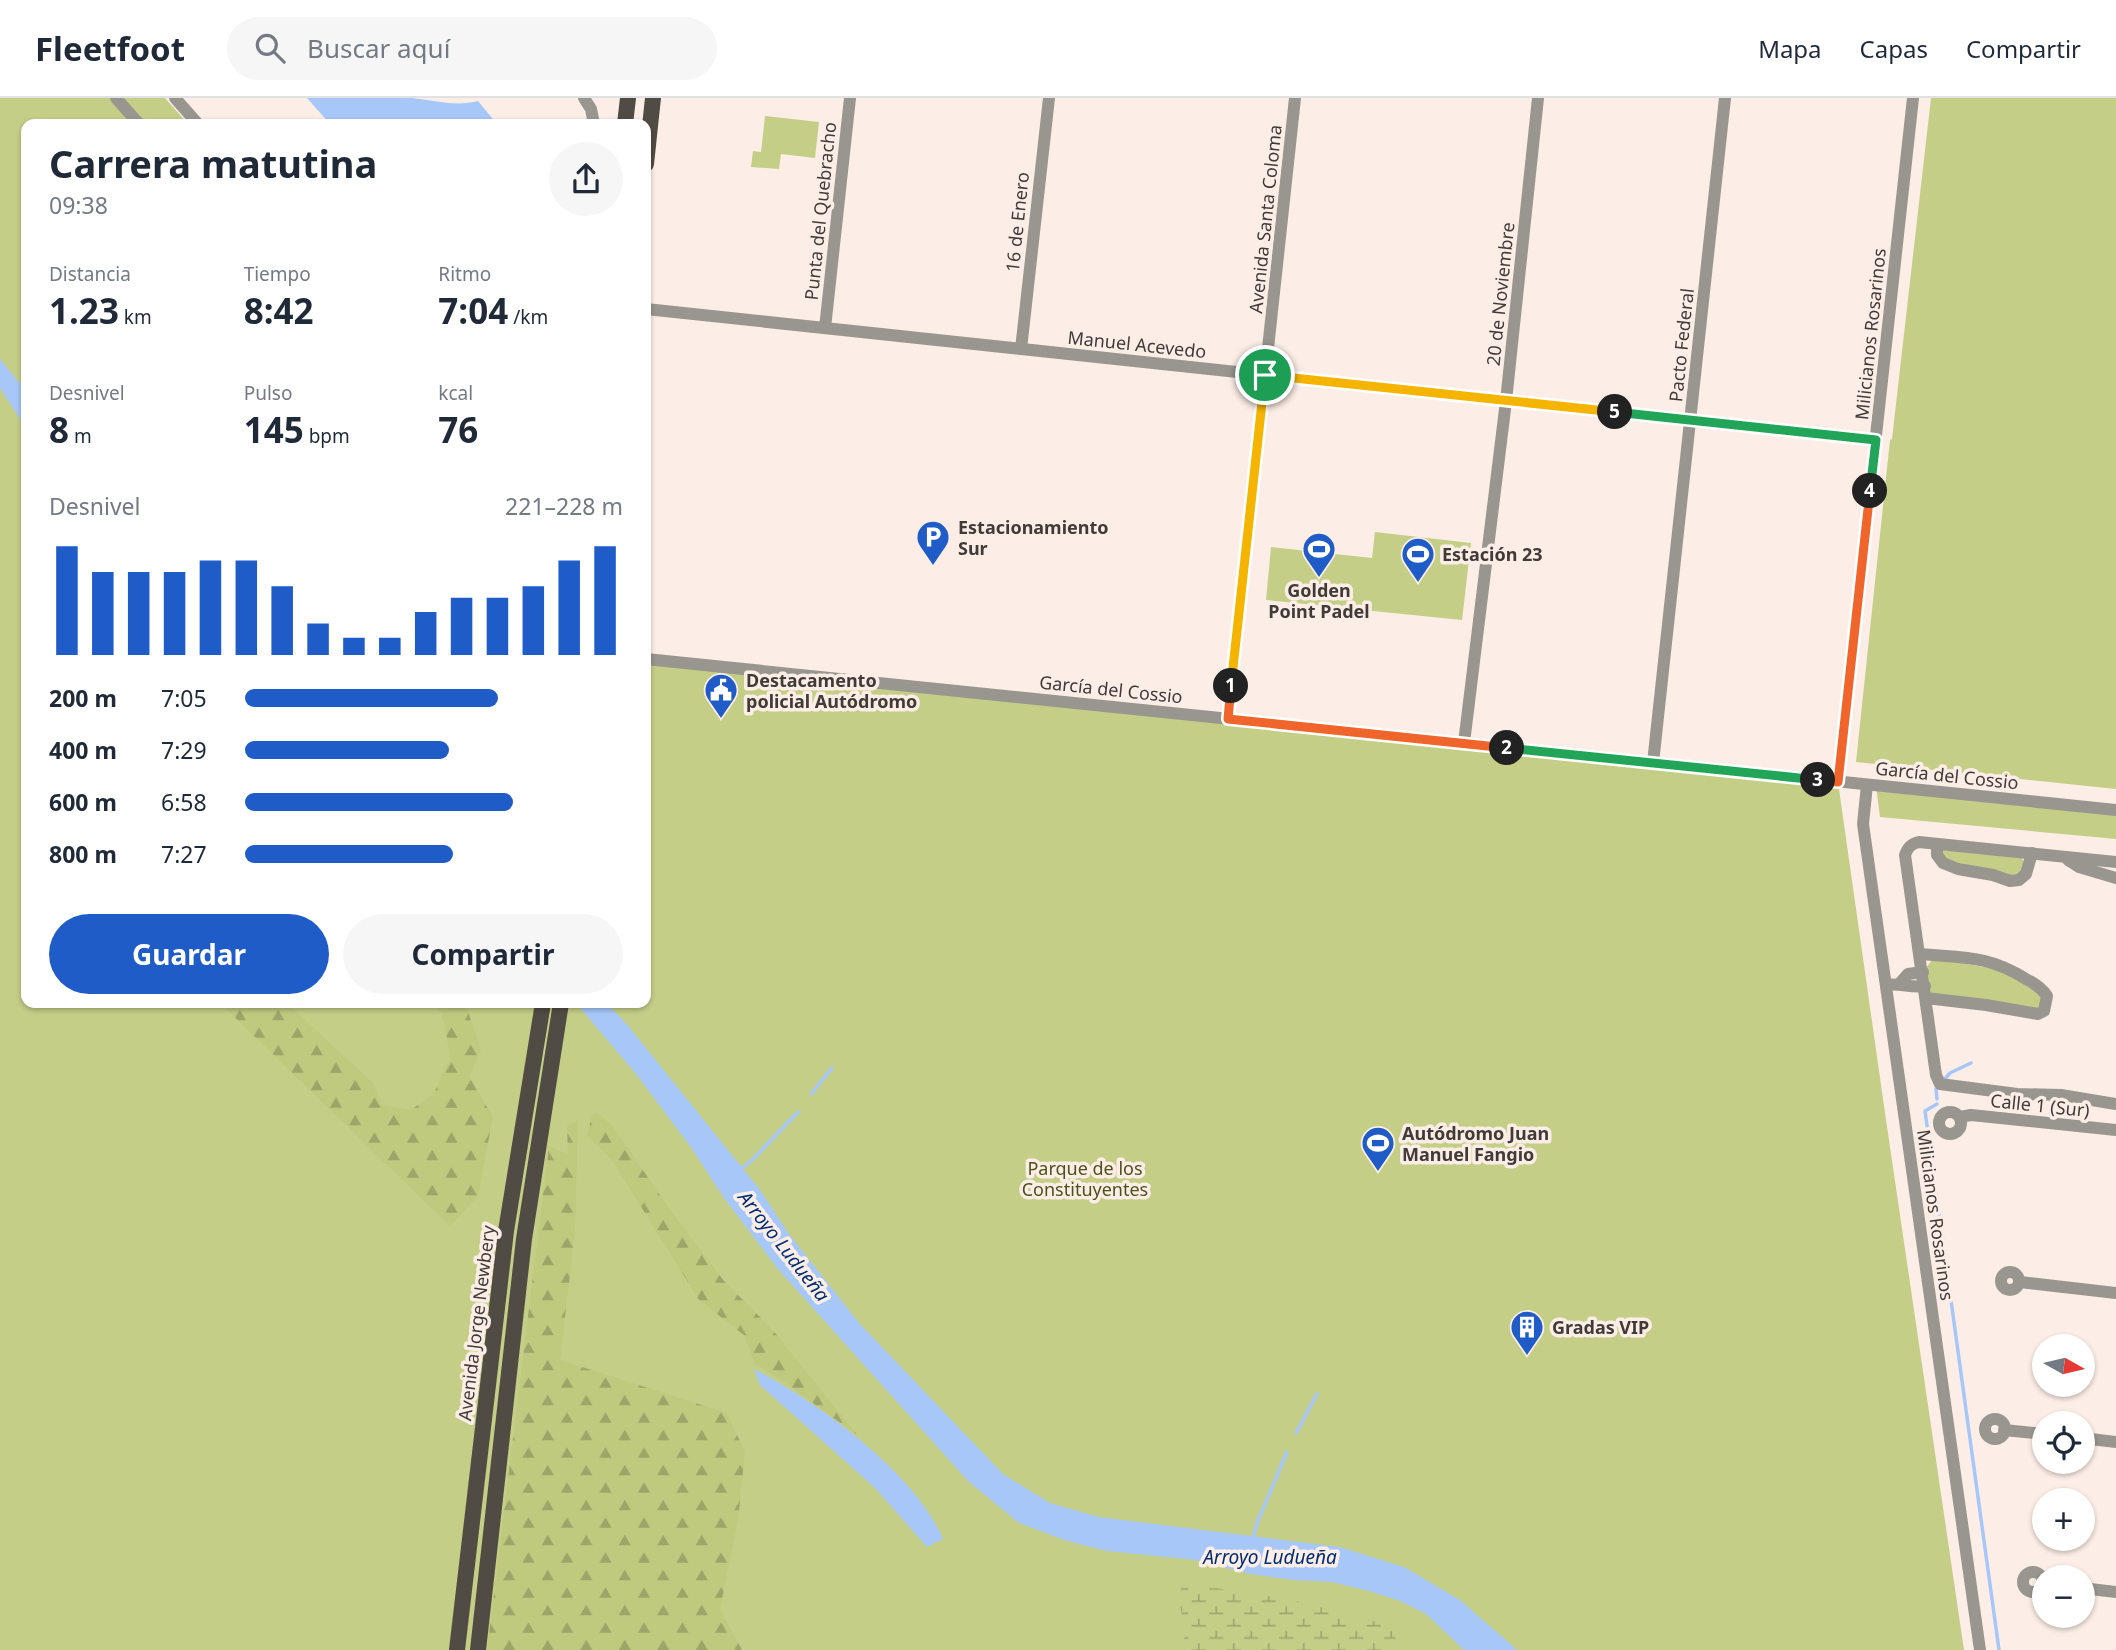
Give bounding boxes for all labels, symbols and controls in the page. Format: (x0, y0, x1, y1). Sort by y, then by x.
search box (227, 17, 717, 80)
text: Fleetfoot (35, 26, 185, 71)
icon: search (251, 29, 289, 67)
text: Buscar aquí (307, 30, 450, 66)
text: Mapa (1758, 32, 1822, 65)
text: Capas (1860, 32, 1928, 65)
text: Compartir (1966, 32, 2081, 65)
street label: Punta del Quebracho (799, 121, 841, 301)
street label: Avenida Santa Coloma (1243, 123, 1287, 315)
text: Carrera matutina (49, 137, 377, 189)
button: share (549, 142, 623, 216)
street label: 16 de Enero (1000, 171, 1034, 273)
text: 09:38 (49, 189, 108, 221)
street label: 20 de Noviembre (1481, 221, 1519, 367)
street label: Milicianos Rosarinos (1849, 247, 1891, 421)
text: Distancia (49, 261, 131, 287)
text: Tiempo (244, 261, 311, 287)
text: Ritmo (438, 261, 491, 287)
text: 1.23 (49, 287, 119, 334)
text: 8:42 (244, 287, 314, 334)
text: 7:04 (438, 287, 508, 334)
street label: Pacto Federal (1663, 287, 1699, 403)
text: km (119, 304, 152, 330)
text: /km (508, 304, 548, 330)
street label: Manuel Acevedo (1066, 325, 1208, 363)
pin (1235, 345, 1295, 405)
icon: arrive (1246, 356, 1284, 394)
text: Desnivel (49, 380, 125, 406)
text: Pulso (244, 380, 292, 406)
text: kcal (438, 380, 473, 406)
pin: 5 (1598, 394, 1632, 430)
text: 5 (1609, 398, 1620, 424)
text: 8 (49, 406, 69, 453)
text: 145 (244, 406, 304, 453)
text: 76 (438, 406, 478, 453)
text: m (69, 423, 92, 449)
text: bpm (304, 423, 350, 449)
pin: 4 (1853, 474, 1888, 508)
text: 4 (1864, 477, 1875, 503)
text: Desnivel (49, 490, 141, 522)
text: 221–228 m (505, 490, 623, 522)
place label: Estacionamiento Sur (958, 515, 1109, 560)
parking icon: Estacionamiento Sur (914, 518, 952, 567)
sports icon: Golden Point Padel (1300, 530, 1338, 579)
sports icon: Estación 23 (1399, 535, 1437, 584)
place label: Estación 23 (1442, 542, 1543, 566)
place label: Golden Point Padel (1268, 578, 1370, 623)
place label: Destacamento policial Autódromo (746, 668, 917, 713)
pin: 1 (1214, 668, 1248, 704)
street label: García del Cossio (1038, 670, 1184, 708)
public building icon: Destacamento policial Autódromo (702, 671, 740, 720)
text: 1 (1225, 672, 1236, 698)
text: 200 m (49, 682, 117, 714)
text: 7:05 (161, 682, 207, 714)
pin: 2 (1490, 730, 1524, 766)
text: 400 m (49, 734, 117, 766)
text: 7:29 (161, 734, 207, 766)
text: 2 (1501, 734, 1512, 760)
street label: García del Cossio (1874, 756, 2020, 794)
pin: 3 (1800, 762, 1836, 798)
text: 3 (1812, 766, 1823, 792)
text: 600 m (49, 786, 117, 818)
text: 6:58 (161, 786, 207, 818)
text: 800 m (49, 838, 117, 870)
text: 7:27 (161, 838, 207, 870)
button: Guardar (49, 914, 329, 994)
button: Compartir (343, 914, 623, 994)
street label: Calle 1 (Sur) (1989, 1088, 2091, 1122)
place label: Autódromo Juan Manuel Fangio (1402, 1121, 1549, 1166)
sports icon: Autódromo Juan Manuel Fangio (1359, 1124, 1397, 1173)
street label: Milicianos Rosarinos (1912, 1128, 1960, 1302)
park label: Parque de los Constituyentes (1022, 1156, 1148, 1201)
water label: Arroyo Ludueña (731, 1184, 836, 1307)
street label: Avenida Jorge Newbery (452, 1223, 500, 1422)
building icon: Gradas VIP (1508, 1308, 1546, 1357)
place label: Gradas VIP (1552, 1315, 1649, 1339)
north arrow (2032, 1334, 2095, 1396)
map controls (2032, 1334, 2095, 1628)
button: locate (2032, 1411, 2095, 1474)
button: + (2032, 1488, 2095, 1551)
water label: Arroyo Ludueña (1201, 1544, 1337, 1570)
button: − (2032, 1565, 2095, 1628)

